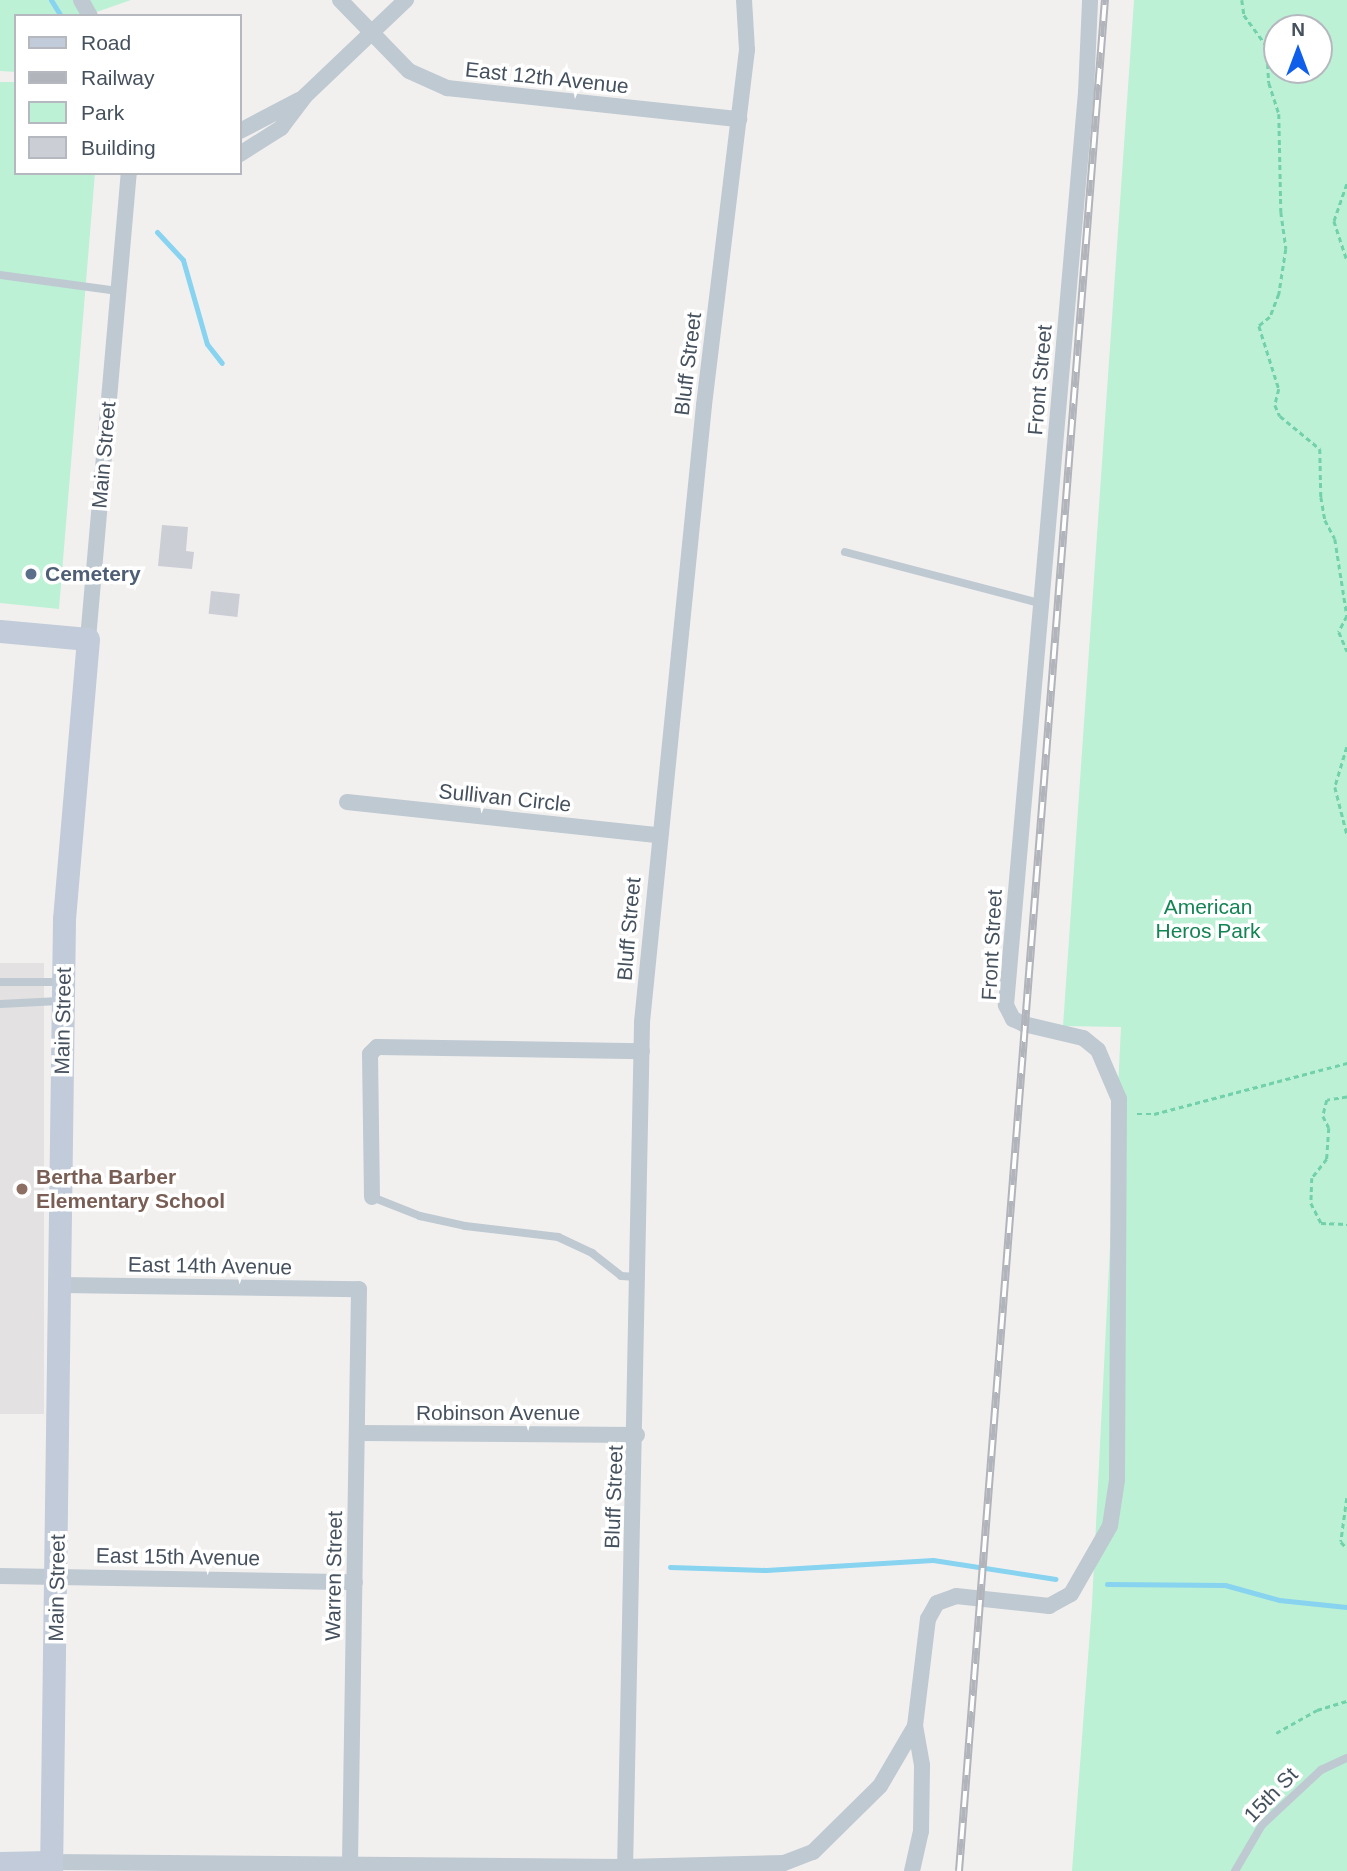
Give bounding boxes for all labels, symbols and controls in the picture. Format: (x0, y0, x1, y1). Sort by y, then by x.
legend (14, 14, 242, 175)
north arrow (1263, 14, 1333, 84)
text: N (1291, 19, 1305, 40)
text: Road (81, 31, 131, 54)
street label: East 12th Avenue (463, 57, 631, 99)
text: Railway (81, 66, 155, 89)
text: Park (81, 101, 124, 124)
text: Building (81, 136, 156, 159)
street label: Bluff Street (669, 311, 707, 417)
street label: Front Street (1023, 324, 1057, 436)
street label: Main Street (87, 400, 121, 510)
place label: Cemetery (45, 561, 141, 587)
marker: Cemetery (23, 566, 39, 582)
street label: Sullivan Circle (438, 779, 572, 817)
street label: Bluff Street (612, 876, 646, 982)
street label: Front Street (977, 889, 1007, 1001)
park label: American Heros Park (1155, 894, 1261, 944)
street label: Main Street (49, 967, 77, 1075)
place label: Bertha Barber Elementary School (36, 1164, 225, 1214)
marker: Bertha Barber Elementary School (14, 1181, 30, 1197)
street label: East 14th Avenue (127, 1252, 293, 1280)
street label: Robinson Avenue (415, 1400, 581, 1426)
street label: Bluff Street (600, 1445, 628, 1549)
street label: Warren Street (320, 1511, 348, 1641)
street label: Main Street (43, 1534, 71, 1642)
street label: East 15th Avenue (95, 1543, 261, 1571)
street label: 15th St (1239, 1762, 1303, 1828)

